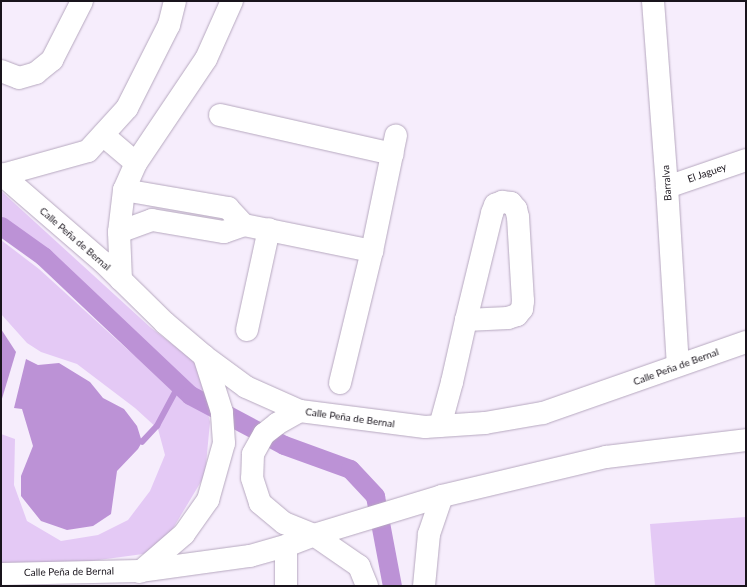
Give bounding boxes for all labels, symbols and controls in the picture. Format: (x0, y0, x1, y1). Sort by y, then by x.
street label: El Jaguey (686, 161, 728, 185)
street label: Barralva (660, 165, 674, 201)
street label: Calle Peña de Bernal (37, 205, 113, 273)
street label: Calle Peña de Bernal (632, 346, 720, 388)
street label: Calle Peña de Bernal (305, 406, 395, 430)
street label: Calle Peña de Bernal (24, 565, 114, 579)

